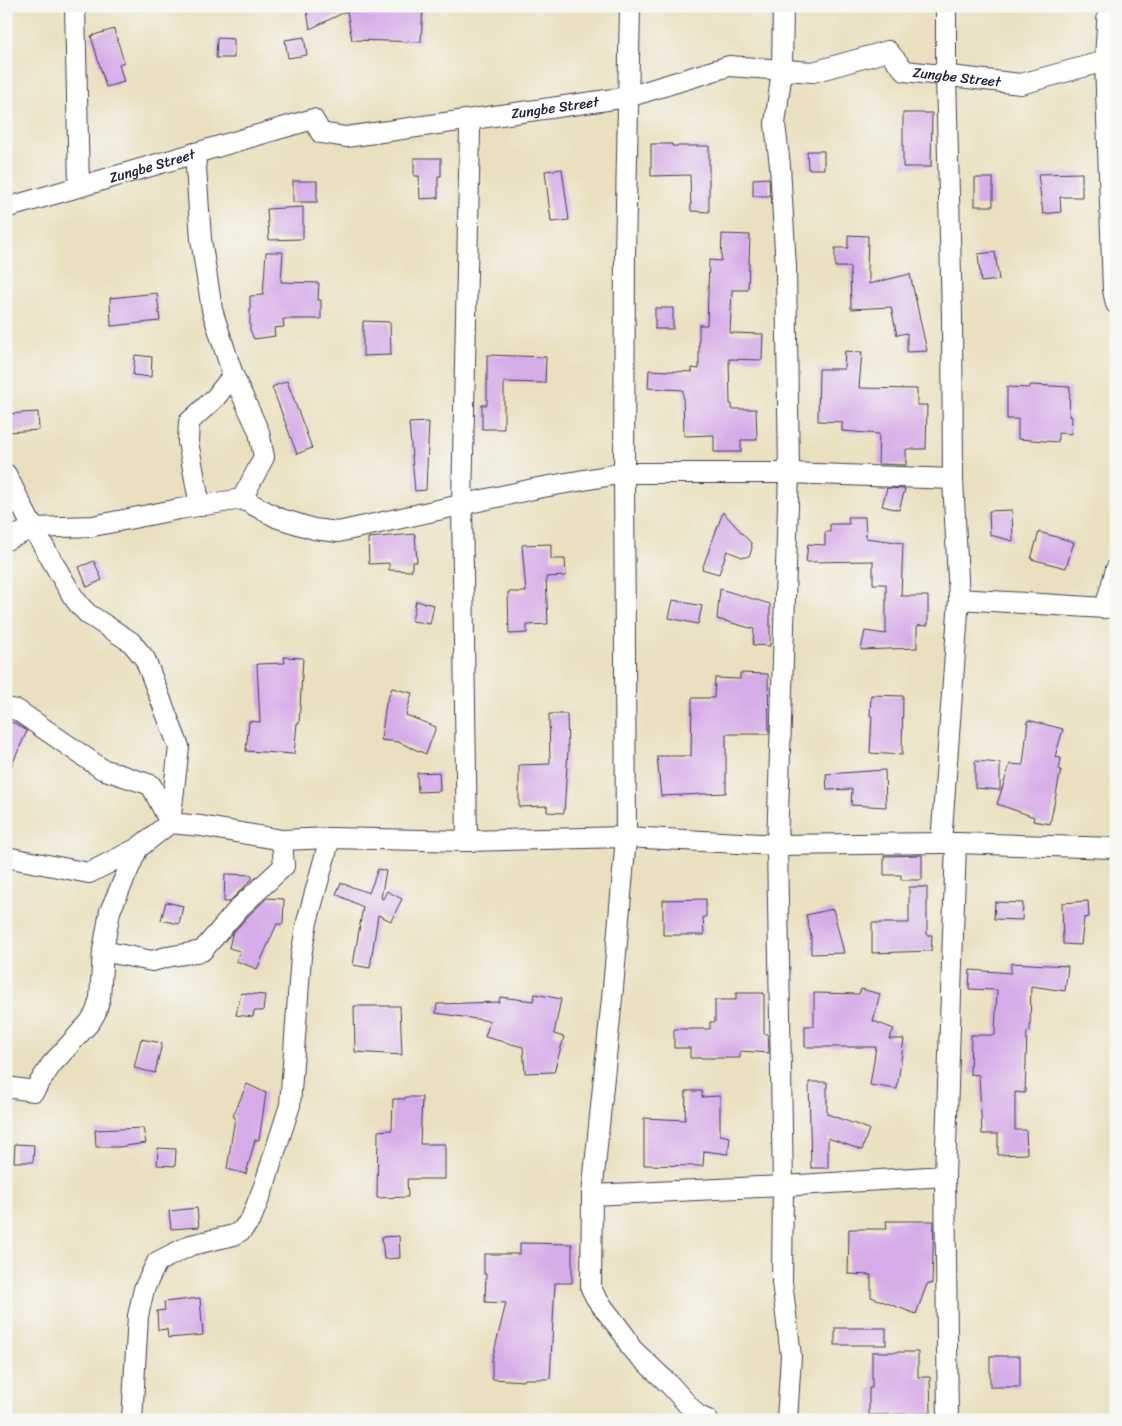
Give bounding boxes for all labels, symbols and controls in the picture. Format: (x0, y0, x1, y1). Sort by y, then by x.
street label: Zungbe Street (911, 60, 1003, 95)
street label: Zungbe Street (509, 89, 602, 126)
street label: Zungbe Street (106, 141, 199, 190)

